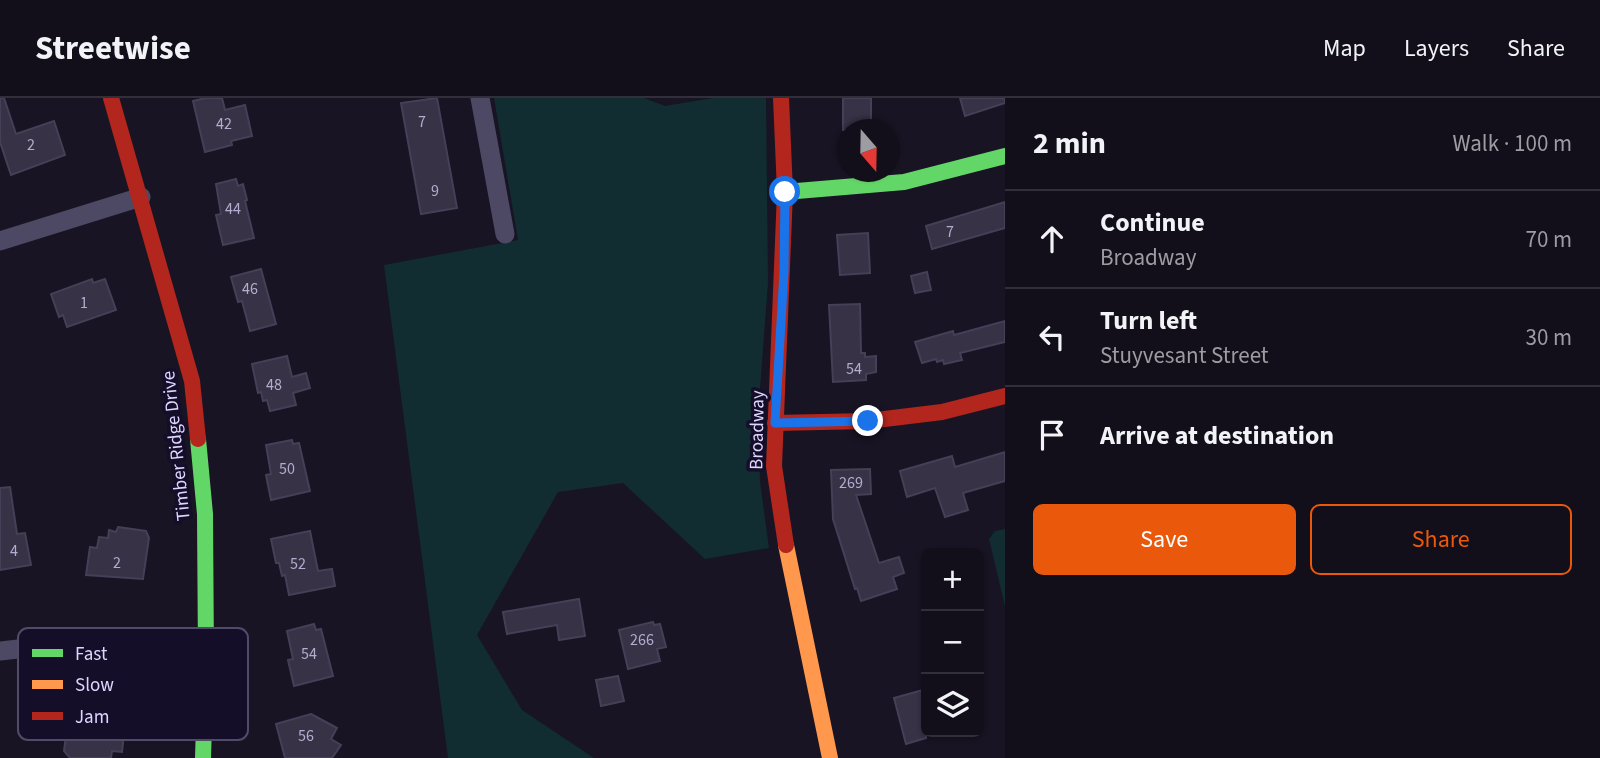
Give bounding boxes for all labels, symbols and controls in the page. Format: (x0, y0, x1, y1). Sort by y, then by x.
text: Streetwise (35, 25, 191, 72)
text: Map (1323, 31, 1366, 66)
text: Layers (1404, 31, 1469, 66)
text: Share (1507, 31, 1565, 66)
house number: 7 (418, 111, 426, 133)
house number: 42 (216, 113, 232, 135)
north arrow (837, 119, 900, 182)
text: 2 min (1033, 122, 1106, 165)
text: Walk · 100 m (1453, 127, 1572, 160)
house number: 2 (27, 134, 35, 156)
route start (769, 176, 800, 207)
house number: 9 (431, 180, 439, 202)
house number: 44 (225, 198, 241, 220)
text: Continue (1100, 204, 1205, 241)
icon: ahead (1033, 220, 1071, 258)
house number: 7 (946, 221, 954, 243)
text: 70 m (1525, 223, 1572, 256)
text: Broadway (1100, 241, 1196, 274)
house number: 46 (242, 278, 258, 300)
house number: 1 (80, 292, 88, 314)
text: Turn left (1100, 302, 1197, 339)
icon: left (1033, 318, 1071, 356)
text: 30 m (1525, 321, 1572, 354)
text: Stuyvesant Street (1100, 339, 1269, 372)
house number: 54 (846, 358, 862, 380)
street label: Timber Ridge Drive (155, 370, 198, 522)
house number: 48 (266, 374, 282, 396)
street label: Broadway (743, 390, 772, 470)
route end (852, 405, 883, 436)
icon: arrive (1033, 416, 1071, 454)
text: Arrive at destination (1100, 417, 1334, 454)
house number: 50 (279, 458, 295, 480)
house number: 269 (839, 472, 863, 494)
button: Save (1033, 504, 1296, 575)
button: Share (1310, 504, 1572, 575)
house number: 4 (10, 540, 18, 562)
map controls (921, 548, 984, 737)
button: + (921, 548, 984, 611)
house number: 2 (113, 552, 121, 574)
house number: 52 (290, 553, 306, 575)
button: − (921, 611, 984, 674)
legend (18, 628, 248, 740)
house number: 266 (630, 629, 654, 651)
text: Fast (75, 641, 108, 668)
house number: 54 (301, 643, 317, 665)
text: Slow (75, 672, 114, 699)
button: layers (921, 674, 984, 737)
text: Jam (75, 704, 109, 731)
house number: 56 (298, 725, 314, 747)

